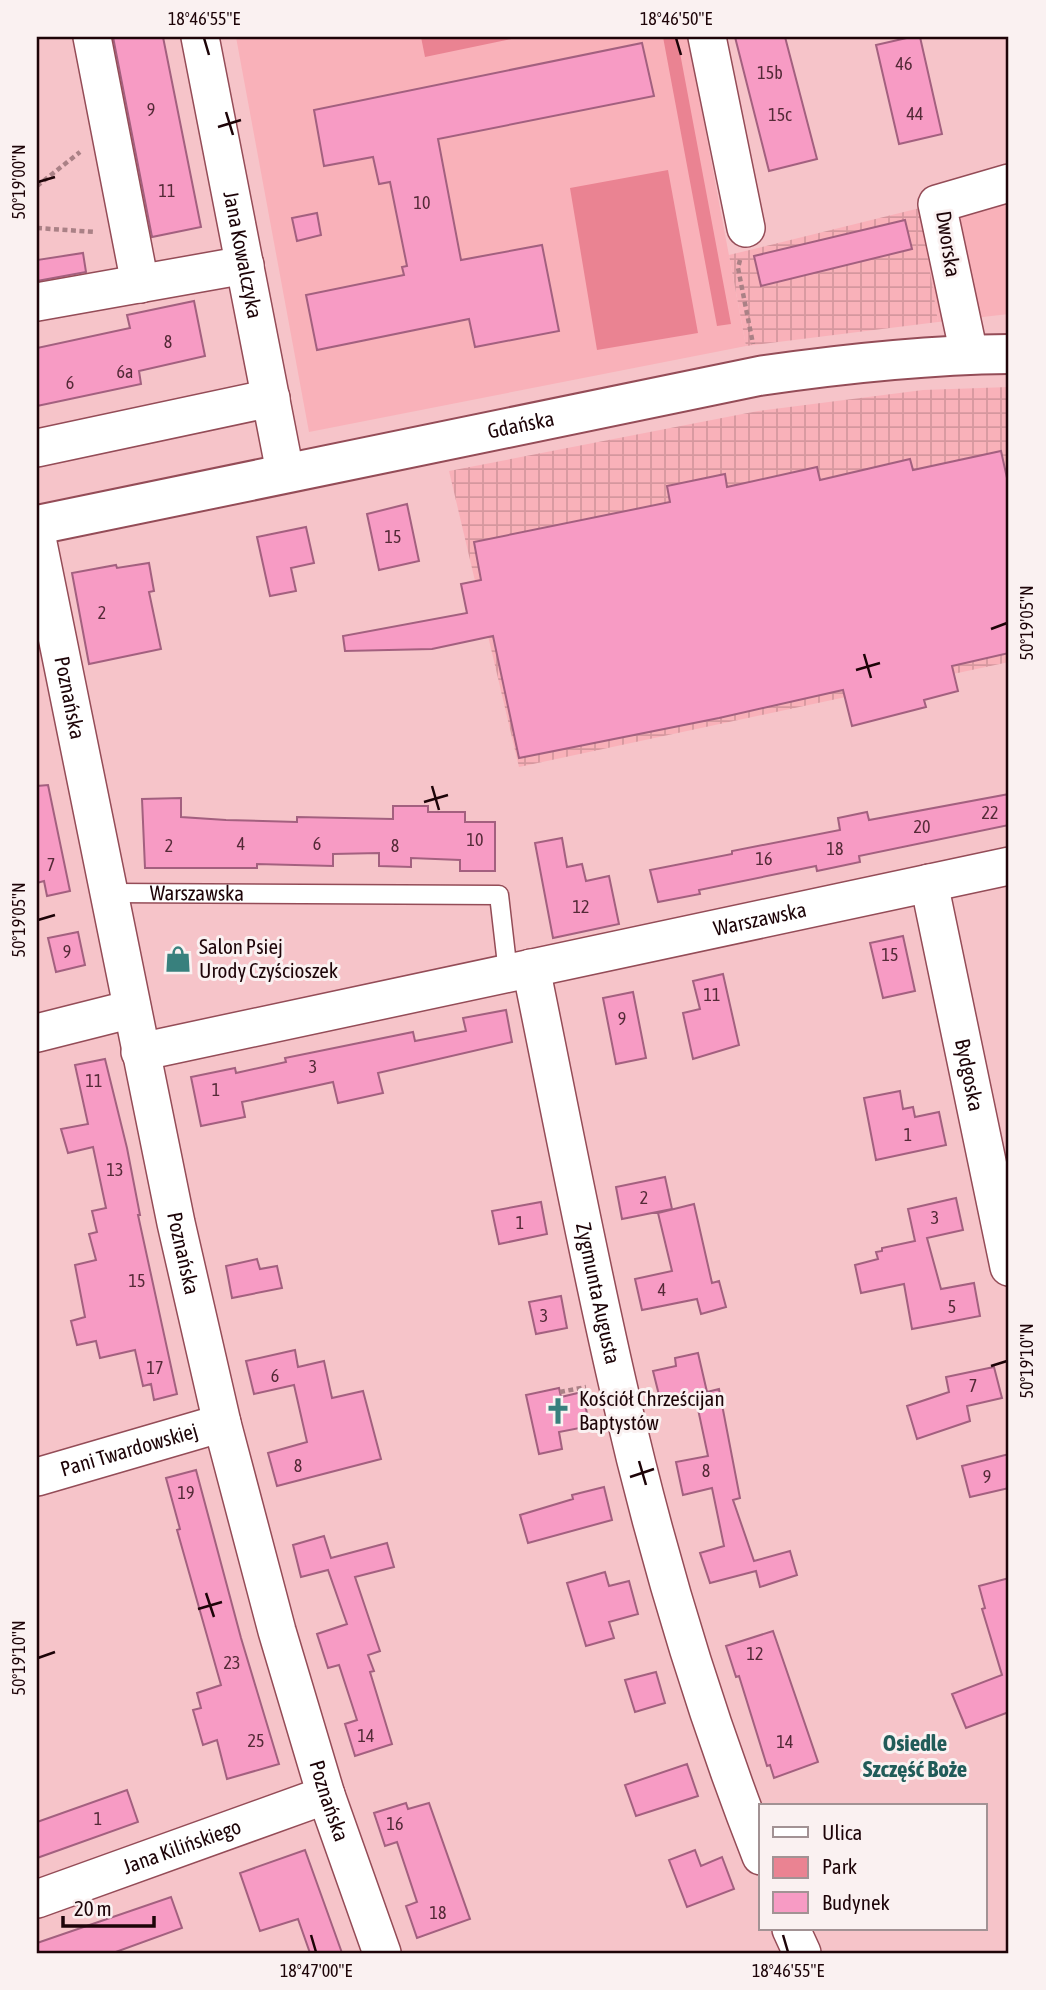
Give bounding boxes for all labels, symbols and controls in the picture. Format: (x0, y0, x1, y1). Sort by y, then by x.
text: 18°46'55"E (168, 8, 240, 29)
text: 18°46'50"E (640, 8, 712, 29)
house number: 46 (896, 53, 912, 74)
house number: 15b (757, 62, 783, 83)
house number: 9 (147, 99, 155, 120)
house number: 44 (907, 103, 923, 124)
house number: 15c (768, 104, 792, 125)
text: 50°19'00"N (8, 144, 29, 220)
house number: 11 (159, 180, 175, 201)
street label: Jana Kowalczyka (219, 189, 268, 320)
house number: 10 (414, 192, 430, 213)
street label: Dworska (932, 209, 966, 279)
house number: 8 (164, 331, 172, 352)
house number: 6a (117, 361, 133, 382)
house number: 6 (66, 372, 74, 393)
street label: Gdańska (485, 406, 556, 443)
house number: 15 (385, 526, 401, 547)
text: 50°19'05"N (1016, 585, 1037, 661)
house number: 2 (98, 602, 106, 623)
street label: Poznańska (50, 654, 90, 741)
house number: 22 (982, 802, 998, 823)
house number: 20 (914, 816, 930, 837)
house number: 10 (467, 829, 483, 850)
house number: 4 (237, 833, 245, 854)
house number: 6 (313, 833, 321, 854)
house number: 2 (165, 835, 173, 856)
house number: 8 (391, 835, 399, 856)
house number: 18 (827, 838, 843, 859)
house number: 16 (756, 848, 772, 869)
house number: 7 (47, 854, 55, 875)
street label: Warszawska (150, 880, 244, 905)
text: 50°19'05"N (8, 882, 29, 958)
house number: 12 (573, 896, 589, 917)
street label: Warszawska (711, 897, 808, 940)
place label: Salon Psiej Urody Czyścioszek (199, 934, 338, 982)
house number: 9 (63, 941, 71, 962)
shop icon: Salon Psiej Urody Czyścioszek (163, 944, 193, 974)
house number: 15 (882, 944, 898, 965)
house number: 11 (704, 984, 720, 1005)
house number: 9 (618, 1008, 626, 1029)
street label: Bydgoska (951, 1036, 989, 1113)
house number: 3 (309, 1056, 317, 1077)
house number: 11 (86, 1070, 102, 1091)
house number: 1 (212, 1079, 220, 1100)
house number: 1 (904, 1124, 912, 1145)
house number: 13 (107, 1159, 123, 1180)
house number: 2 (640, 1187, 648, 1208)
house number: 3 (931, 1207, 939, 1228)
street label: Poznańska (163, 1210, 205, 1297)
house number: 1 (516, 1212, 524, 1233)
street label: Zygmunta Augusta (572, 1220, 626, 1366)
house number: 15 (129, 1270, 145, 1291)
house number: 4 (658, 1279, 666, 1300)
house number: 5 (948, 1296, 956, 1317)
house number: 3 (540, 1305, 548, 1326)
text: 50°19'10"N (1016, 1323, 1037, 1399)
house number: 17 (147, 1357, 163, 1378)
house number: 6 (271, 1365, 279, 1386)
house number: 7 (969, 1375, 977, 1396)
place label: Kościół Chrześcijan Baptystów (579, 1386, 725, 1434)
church icon: Kościół Chrześcijan Baptystów (543, 1396, 573, 1426)
street label: Pani Twardowskiej (57, 1418, 200, 1481)
house number: 8 (294, 1455, 302, 1476)
house number: 8 (702, 1460, 710, 1481)
house number: 9 (983, 1466, 991, 1487)
house number: 19 (178, 1482, 194, 1503)
text: 50°19'10"N (8, 1620, 29, 1696)
house number: 12 (747, 1643, 763, 1664)
house number: 23 (224, 1652, 240, 1673)
house number: 14 (358, 1725, 374, 1746)
house number: 25 (248, 1730, 264, 1751)
district label: Osiedle Szczęść Boże (863, 1730, 967, 1782)
house number: 14 (777, 1731, 793, 1752)
street label: Poznańska (305, 1757, 354, 1844)
legend (759, 1804, 986, 1930)
house number: 1 (94, 1808, 102, 1829)
house number: 16 (387, 1813, 403, 1834)
street label: Jana Kilińskiego (119, 1814, 244, 1878)
text: Ulica (822, 1820, 862, 1844)
text: Park (822, 1854, 857, 1878)
scale bar (63, 1885, 154, 1929)
text: Budynek (822, 1890, 890, 1914)
text: 20 m (74, 1896, 112, 1920)
house number: 18 (430, 1902, 446, 1923)
text: 18°47'00"E (280, 1960, 352, 1981)
text: 18°46'55"E (752, 1960, 824, 1981)

